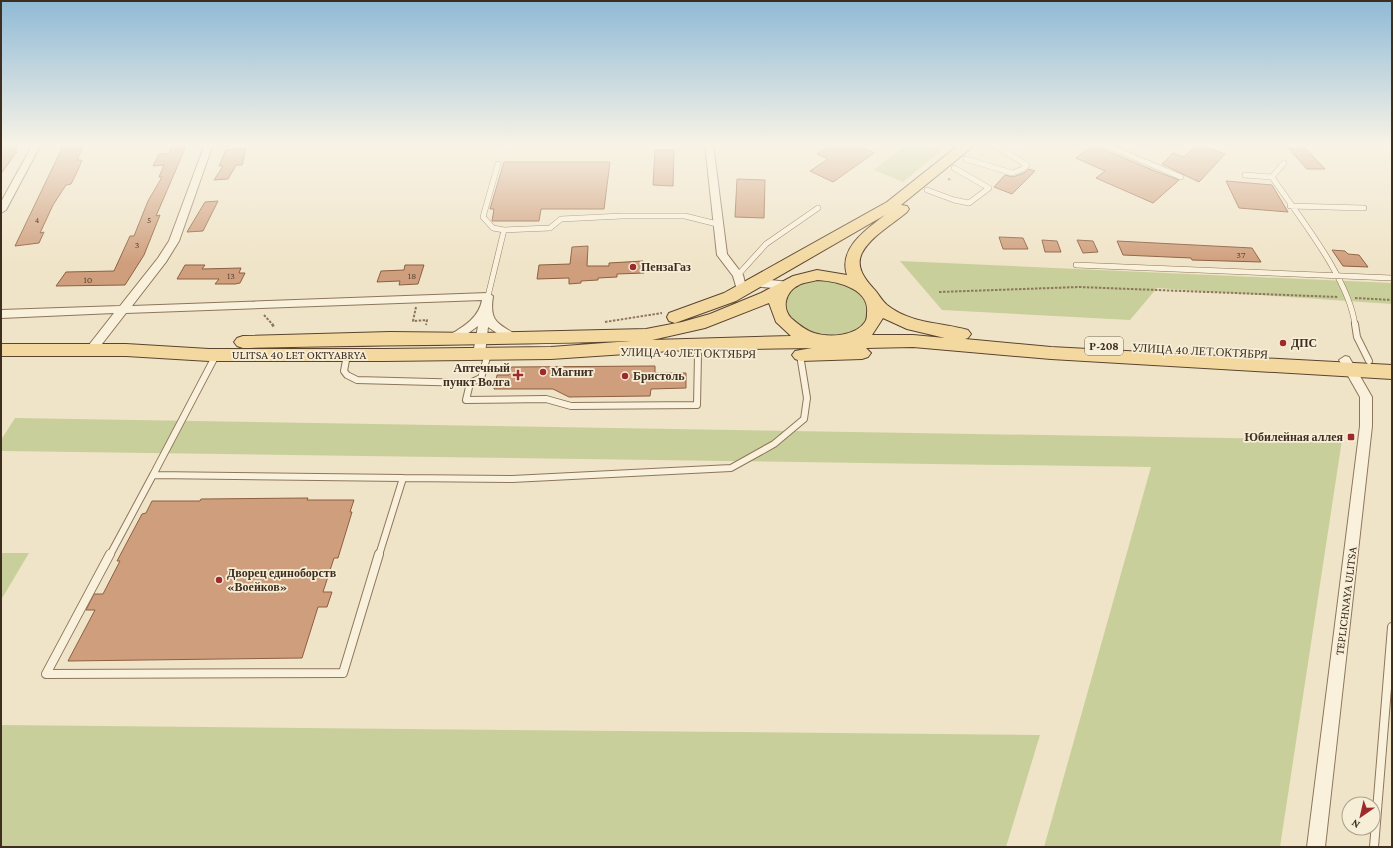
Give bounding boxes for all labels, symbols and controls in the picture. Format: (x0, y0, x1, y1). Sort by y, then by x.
house number: 4 (35, 215, 40, 225)
house number: 5 (147, 215, 151, 225)
house number: 3 (135, 239, 140, 250)
house number: 37 (1236, 249, 1246, 260)
place label: ПензаГаз (641, 260, 691, 274)
marker: ПензаГаз (628, 262, 638, 272)
house number: 13 (227, 270, 235, 281)
house number: 18 (408, 270, 416, 281)
house number: 10 (84, 274, 93, 285)
place label: ДПС (1291, 336, 1317, 350)
road number: Р-208 (1085, 337, 1123, 355)
marker: ДПС (1278, 338, 1288, 348)
street label: УЛИЦА 40 ЛЕТ ОКТЯБРЯ (1132, 340, 1268, 362)
street label: УЛИЦА 40 ЛЕТ ОКТЯБРЯ (620, 345, 756, 361)
street label: ULITSA 40 LET OKTYABRYA (232, 348, 366, 362)
place label: Аптечный пункт Волга (443, 361, 510, 389)
place label: Магнит (551, 365, 594, 379)
marker: Магнит (538, 367, 548, 377)
place label: Бристоль (633, 369, 685, 383)
marker: Аптечный пункт Волга (513, 370, 523, 380)
marker: Бристоль (620, 371, 630, 381)
place label: Юбилейная аллея (1244, 430, 1343, 444)
marker: Юбилейная аллея (1346, 432, 1356, 442)
street label: TEPLICHNAYA ULITSA (1332, 546, 1360, 656)
place label: Дворец единоборств «Воейков» (227, 566, 337, 594)
marker: Дворец единоборств «Воейков» (214, 575, 224, 585)
north arrow (1341, 796, 1381, 836)
text: N (1349, 817, 1362, 831)

